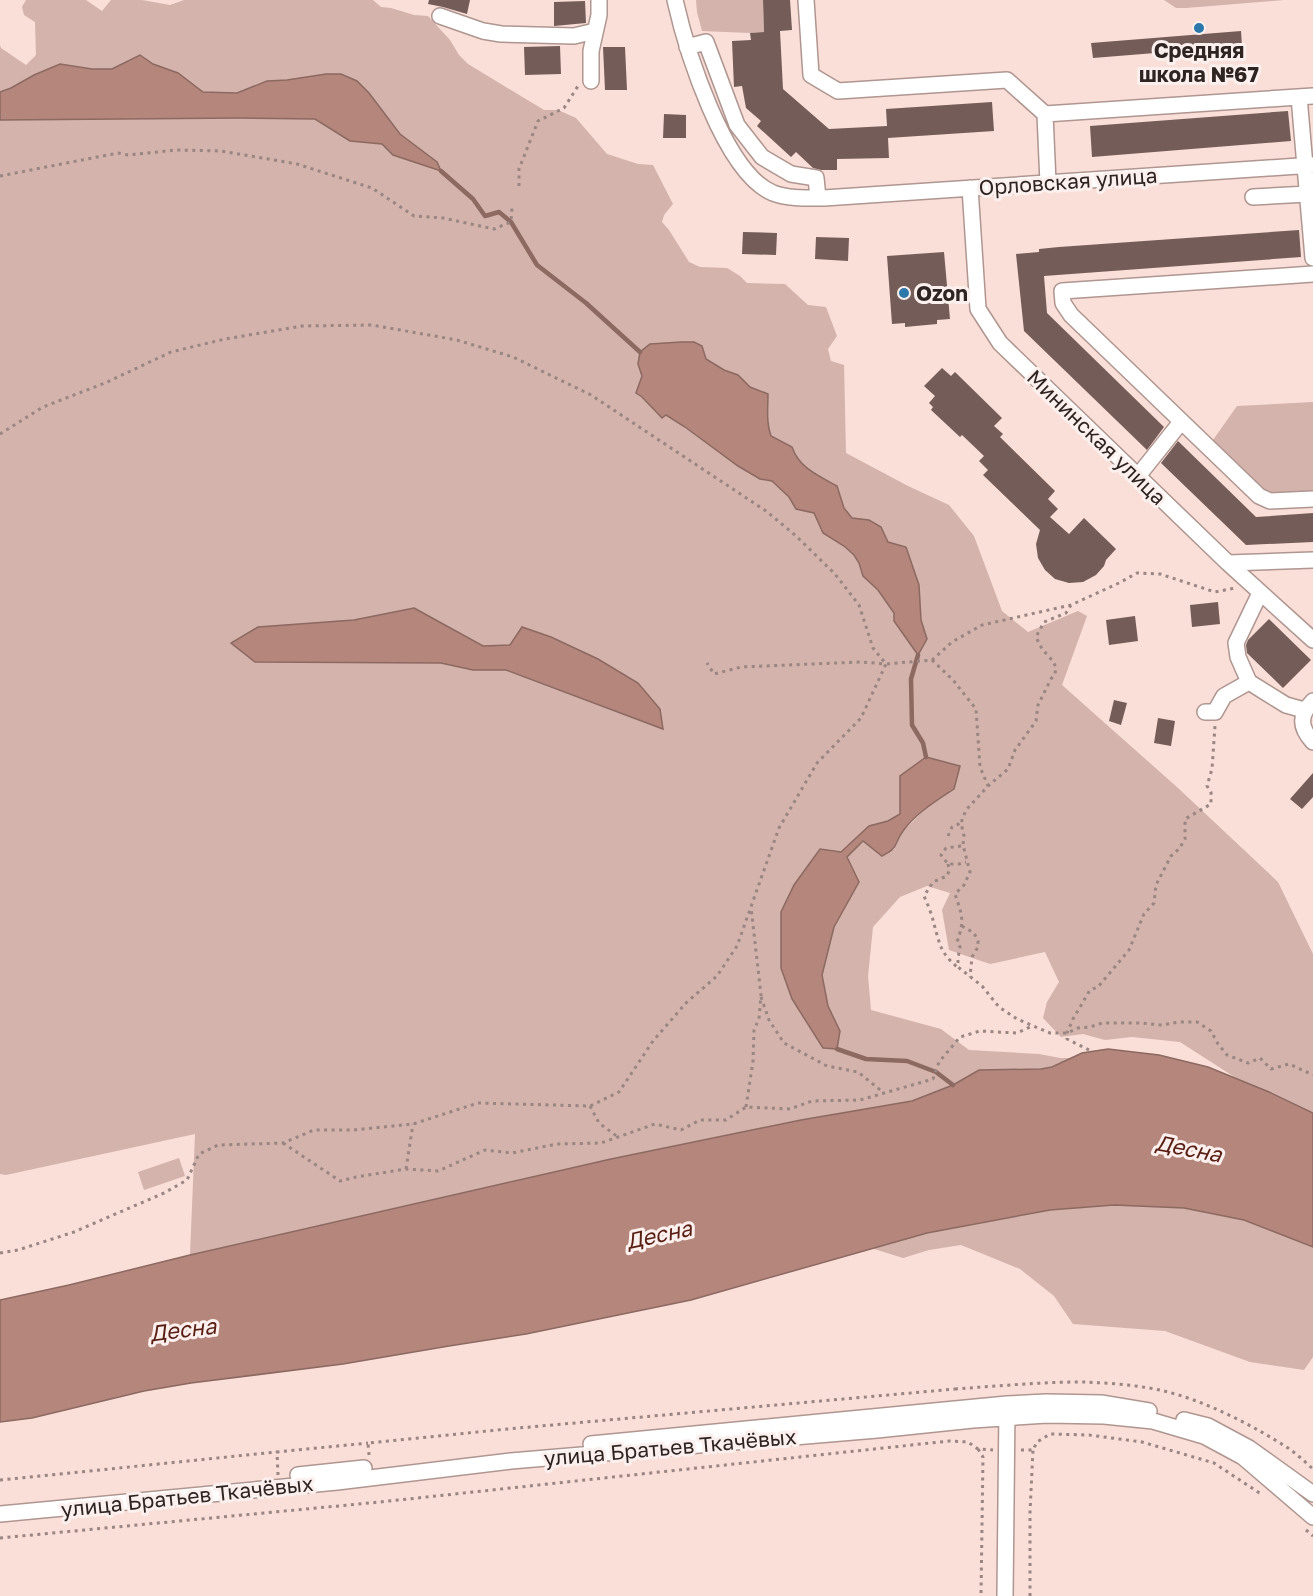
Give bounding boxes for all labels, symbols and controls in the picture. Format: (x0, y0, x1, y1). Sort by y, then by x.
marker: Средняя школа №67 (1192, 21, 1206, 35)
place label: Средняя школа №67 (1139, 37, 1259, 87)
street label: Орловская улица (978, 162, 1158, 200)
place label: Ozon (916, 280, 968, 306)
marker: Ozon (897, 286, 911, 300)
street label: Мининская улица (1022, 364, 1172, 510)
water label: Десна (1153, 1128, 1226, 1168)
water label: Десна (623, 1214, 696, 1254)
water label: Десна (147, 1311, 219, 1347)
street label: улица Братьев Ткачёвых (543, 1423, 798, 1471)
street label: улица Братьев Ткачёвых (60, 1470, 315, 1522)

